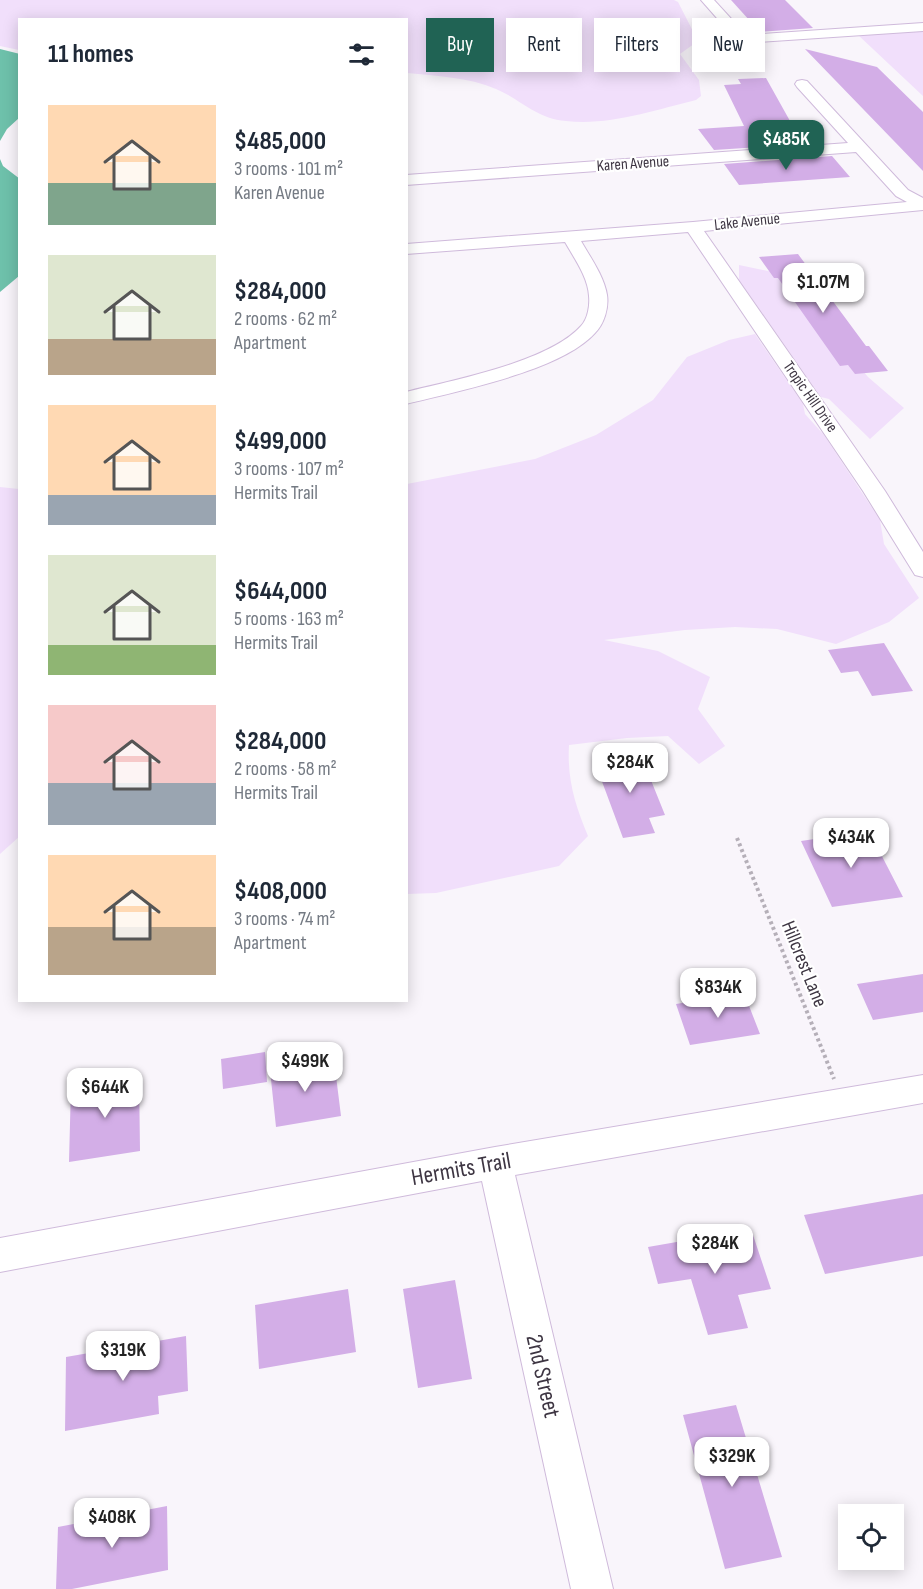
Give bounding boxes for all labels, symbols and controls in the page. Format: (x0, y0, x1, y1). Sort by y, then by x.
chip: Buy (426, 18, 494, 72)
chip: Rent (506, 18, 582, 72)
chip: Filters (594, 18, 680, 72)
chip: New (692, 18, 765, 72)
icon: filters (345, 38, 378, 71)
text: 11 homes (48, 39, 134, 70)
pin: $485K (744, 120, 828, 171)
text: $485,000 (234, 126, 326, 157)
text: $485K (762, 127, 810, 151)
icon: home (96, 129, 168, 201)
street label: Karen Avenue (596, 152, 670, 176)
text: 3 rooms · 101 m² (234, 157, 343, 181)
text: Karen Avenue (234, 181, 325, 205)
street label: Lake Avenue (713, 209, 781, 235)
pin: $1.07M (774, 263, 872, 314)
text: $1.07M (796, 270, 850, 294)
text: $284,000 (234, 276, 326, 307)
icon: home (96, 279, 168, 351)
text: 2 rooms · 62 m² (234, 307, 337, 331)
text: Apartment (234, 331, 307, 355)
street label: Tropic Hill Drive (779, 358, 841, 436)
text: $499,000 (234, 426, 327, 457)
icon: home (96, 429, 168, 501)
text: 3 rooms · 107 m² (234, 457, 344, 481)
text: Hermits Trail (234, 481, 318, 505)
text: $644,000 (234, 576, 327, 607)
icon: home (96, 579, 168, 651)
text: 5 rooms · 163 m² (234, 607, 344, 631)
text: Hermits Trail (234, 631, 318, 655)
text: $284,000 (234, 726, 326, 757)
icon: home (96, 729, 168, 801)
pin: $284K (588, 743, 672, 794)
text: $284K (606, 750, 654, 774)
text: 2 rooms · 58 m² (234, 757, 337, 781)
text: Hermits Trail (234, 781, 318, 805)
pin: $434K (809, 818, 893, 869)
text: $434K (827, 825, 875, 849)
text: $408,000 (234, 876, 327, 907)
icon: home (96, 879, 168, 951)
text: 3 rooms · 74 m² (234, 907, 336, 931)
street label: Hillcrest Lane (776, 917, 832, 1011)
text: Apartment (234, 931, 307, 955)
pin: $834K (676, 968, 760, 1019)
text: $834K (694, 975, 742, 999)
pin: $499K (263, 1042, 347, 1093)
text: $499K (281, 1049, 329, 1073)
pin: $644K (63, 1068, 147, 1119)
text: $644K (81, 1075, 129, 1099)
street label: Hermits Trail (409, 1146, 513, 1192)
pin: $284K (673, 1224, 757, 1275)
text: $284K (691, 1231, 739, 1255)
pin: $319K (81, 1331, 165, 1382)
street label: 2nd Street (519, 1332, 567, 1420)
text: $319K (100, 1338, 146, 1362)
pin: $329K (690, 1437, 774, 1488)
text: $329K (708, 1444, 756, 1468)
pin: $408K (70, 1498, 154, 1549)
map controls (838, 1504, 904, 1570)
button: locate (838, 1504, 904, 1570)
text: $408K (88, 1505, 136, 1529)

